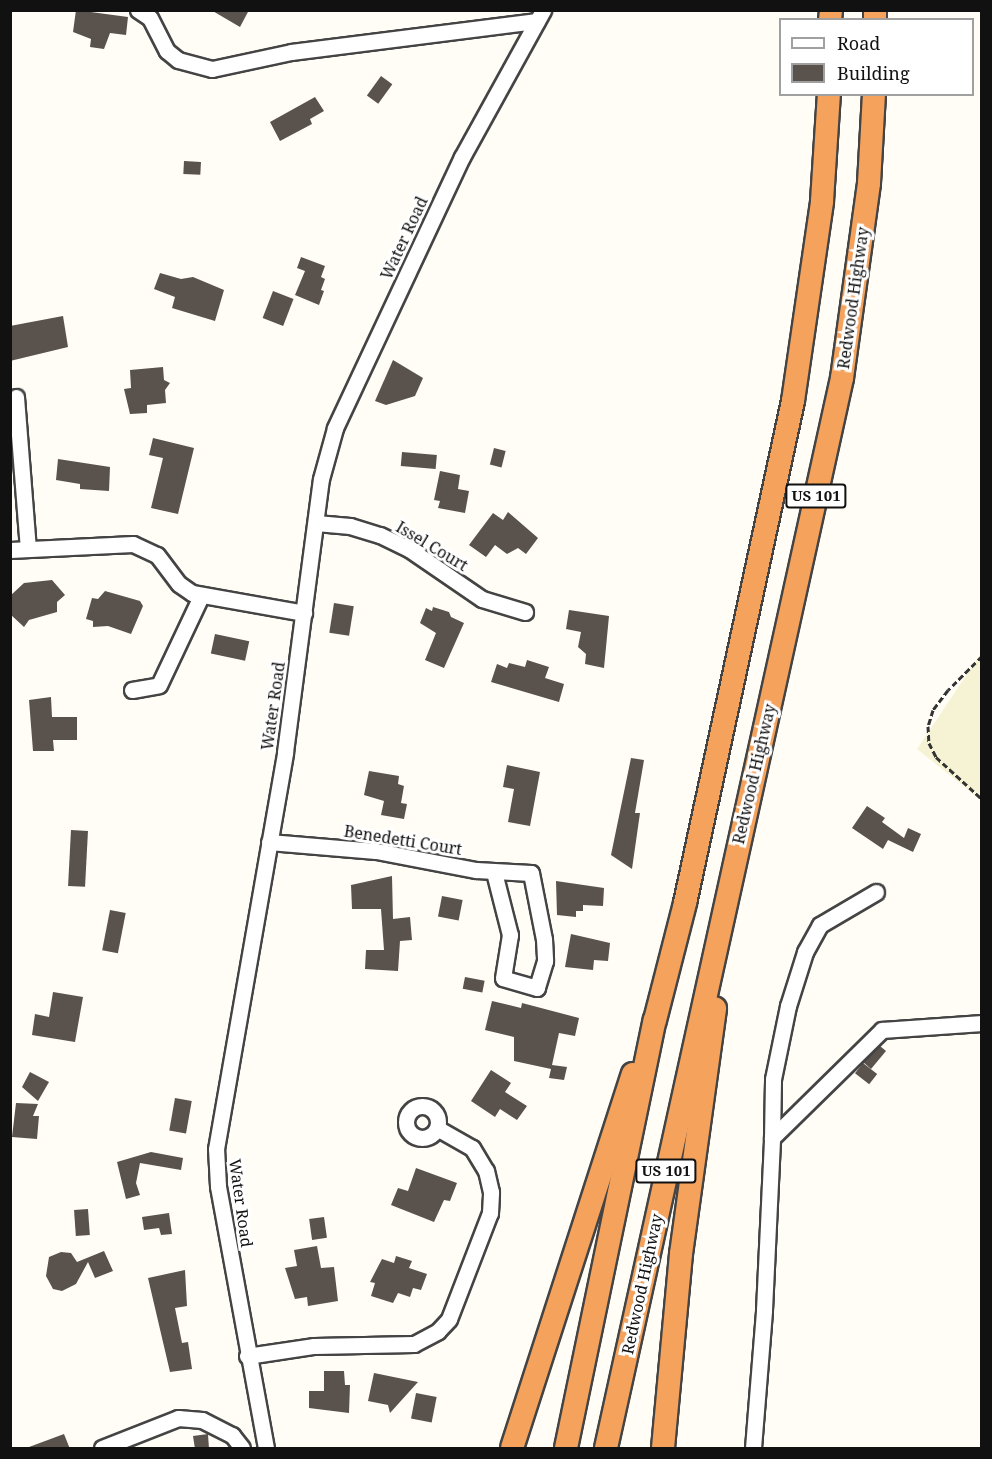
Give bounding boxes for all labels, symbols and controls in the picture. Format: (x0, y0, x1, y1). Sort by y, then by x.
legend (779, 18, 974, 96)
text: Road (837, 31, 880, 55)
text: Building (837, 61, 910, 85)
street label: Water Road (376, 194, 432, 282)
street label: Redwood Highway (834, 226, 872, 370)
road number: US 101 (784, 484, 848, 508)
street label: Issel Court (393, 517, 471, 575)
street label: Water Road (257, 661, 289, 751)
street label: Redwood Highway (729, 702, 779, 846)
street label: Benedetti Court (343, 821, 463, 859)
street label: Water Road (225, 1158, 257, 1248)
road number: US 101 (634, 1159, 698, 1183)
street label: Redwood Highway (618, 1212, 666, 1356)

